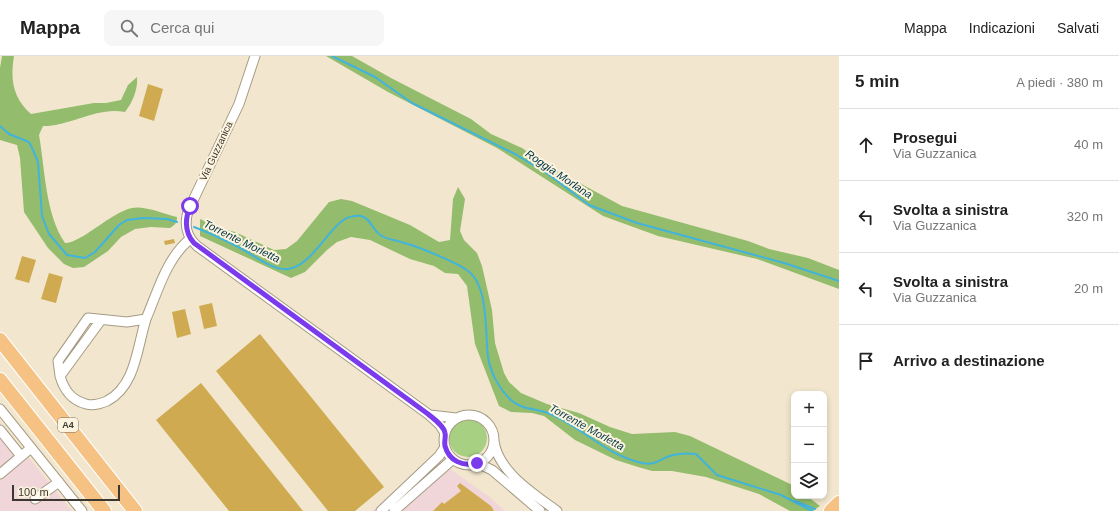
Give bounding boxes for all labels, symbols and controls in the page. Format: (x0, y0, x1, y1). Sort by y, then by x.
search box (104, 10, 384, 46)
text: Mappa (20, 17, 80, 38)
icon: search (118, 17, 140, 39)
text: Cerca qui (150, 19, 214, 36)
text: Mappa (904, 20, 947, 36)
text: Indicazioni (969, 20, 1035, 36)
text: Salvati (1057, 20, 1099, 36)
text: 5 min (855, 72, 899, 91)
text: A piedi · 380 m (1016, 75, 1103, 90)
street label: Via Guzzanica (197, 119, 235, 182)
text: Prosegui (893, 129, 957, 146)
icon: ahead (855, 134, 877, 156)
text: 40 m (1074, 137, 1103, 152)
text: Via Guzzanica (893, 146, 977, 161)
water label: Roggia Morlana (523, 147, 595, 201)
route start (181, 197, 199, 215)
text: Svolta a sinistra (893, 201, 1008, 218)
icon: left (855, 206, 877, 228)
text: 320 m (1067, 209, 1103, 224)
water label: Torrente Morletta (202, 217, 282, 265)
text: Via Guzzanica (893, 218, 977, 233)
text: Svolta a sinistra (893, 273, 1008, 290)
icon: left (855, 278, 877, 300)
text: 20 m (1074, 281, 1103, 296)
text: Via Guzzanica (893, 290, 977, 305)
icon: arrive (855, 350, 877, 372)
text: Arrivo a destinazione (893, 352, 1045, 369)
map controls (791, 391, 827, 499)
button: + (791, 391, 827, 427)
water label: Torrente Morletta (548, 402, 626, 452)
road number: A4 (58, 418, 78, 432)
button: − (791, 427, 827, 463)
route end (468, 454, 486, 472)
button: layers (791, 463, 827, 499)
scale bar (12, 483, 120, 502)
text: 100 m (18, 486, 49, 498)

